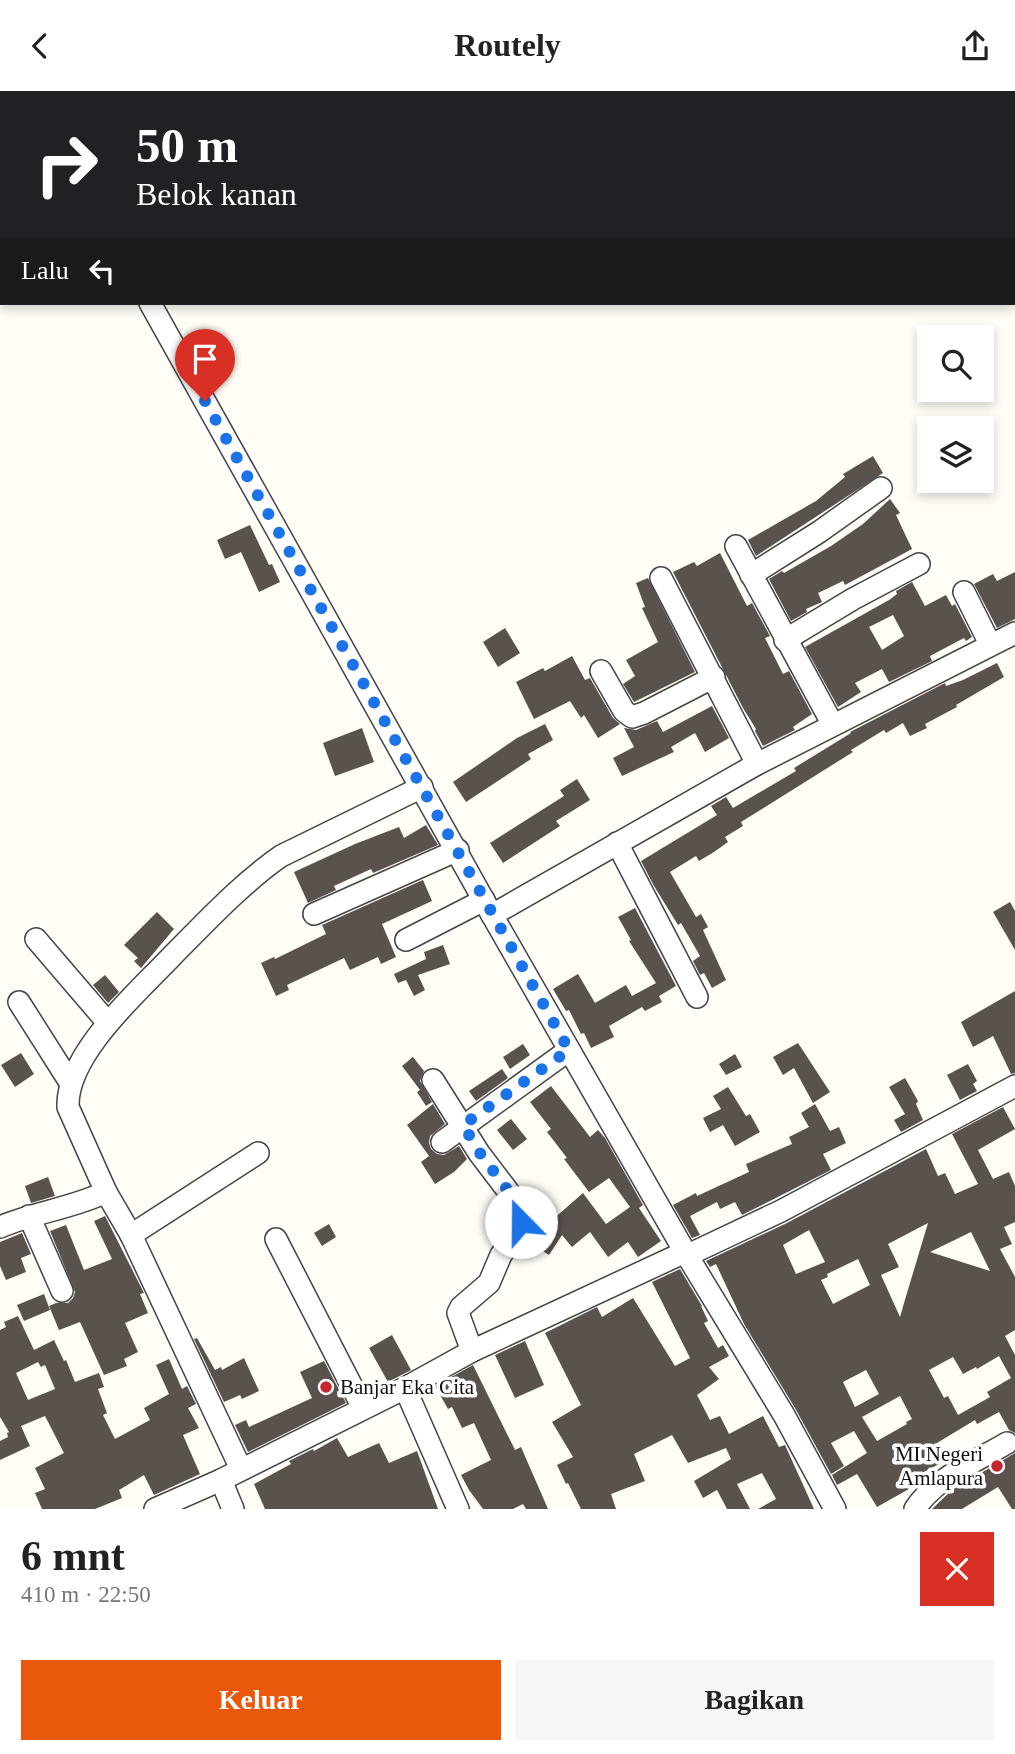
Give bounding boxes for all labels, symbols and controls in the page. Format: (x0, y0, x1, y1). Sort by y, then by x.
icon: back (21, 27, 59, 65)
text: Routely (454, 27, 561, 63)
icon: share (956, 27, 994, 65)
text: 50 m (136, 118, 238, 173)
icon: right (21, 119, 112, 210)
text: Belok kanan (136, 176, 297, 212)
icon: left (83, 252, 121, 290)
text: Lalu (21, 256, 69, 285)
map controls (917, 325, 994, 493)
button: search (917, 325, 994, 402)
pin (175, 329, 235, 401)
icon: arrive (186, 340, 224, 378)
button: layers (917, 416, 994, 493)
position arrow (484, 1185, 558, 1259)
place label: Banjar Eka Cita (340, 1375, 475, 1399)
marker: Banjar Eka Cita (318, 1379, 334, 1395)
place label: MI Negeri Amlapura (895, 1442, 984, 1490)
marker: MI Negeri Amlapura (989, 1458, 1005, 1474)
button: close (920, 1532, 994, 1606)
text: 6 mnt (21, 1533, 125, 1579)
text: 410 m · 22:50 (21, 1582, 151, 1607)
button: Keluar (21, 1660, 501, 1740)
button: Bagikan (515, 1660, 994, 1740)

